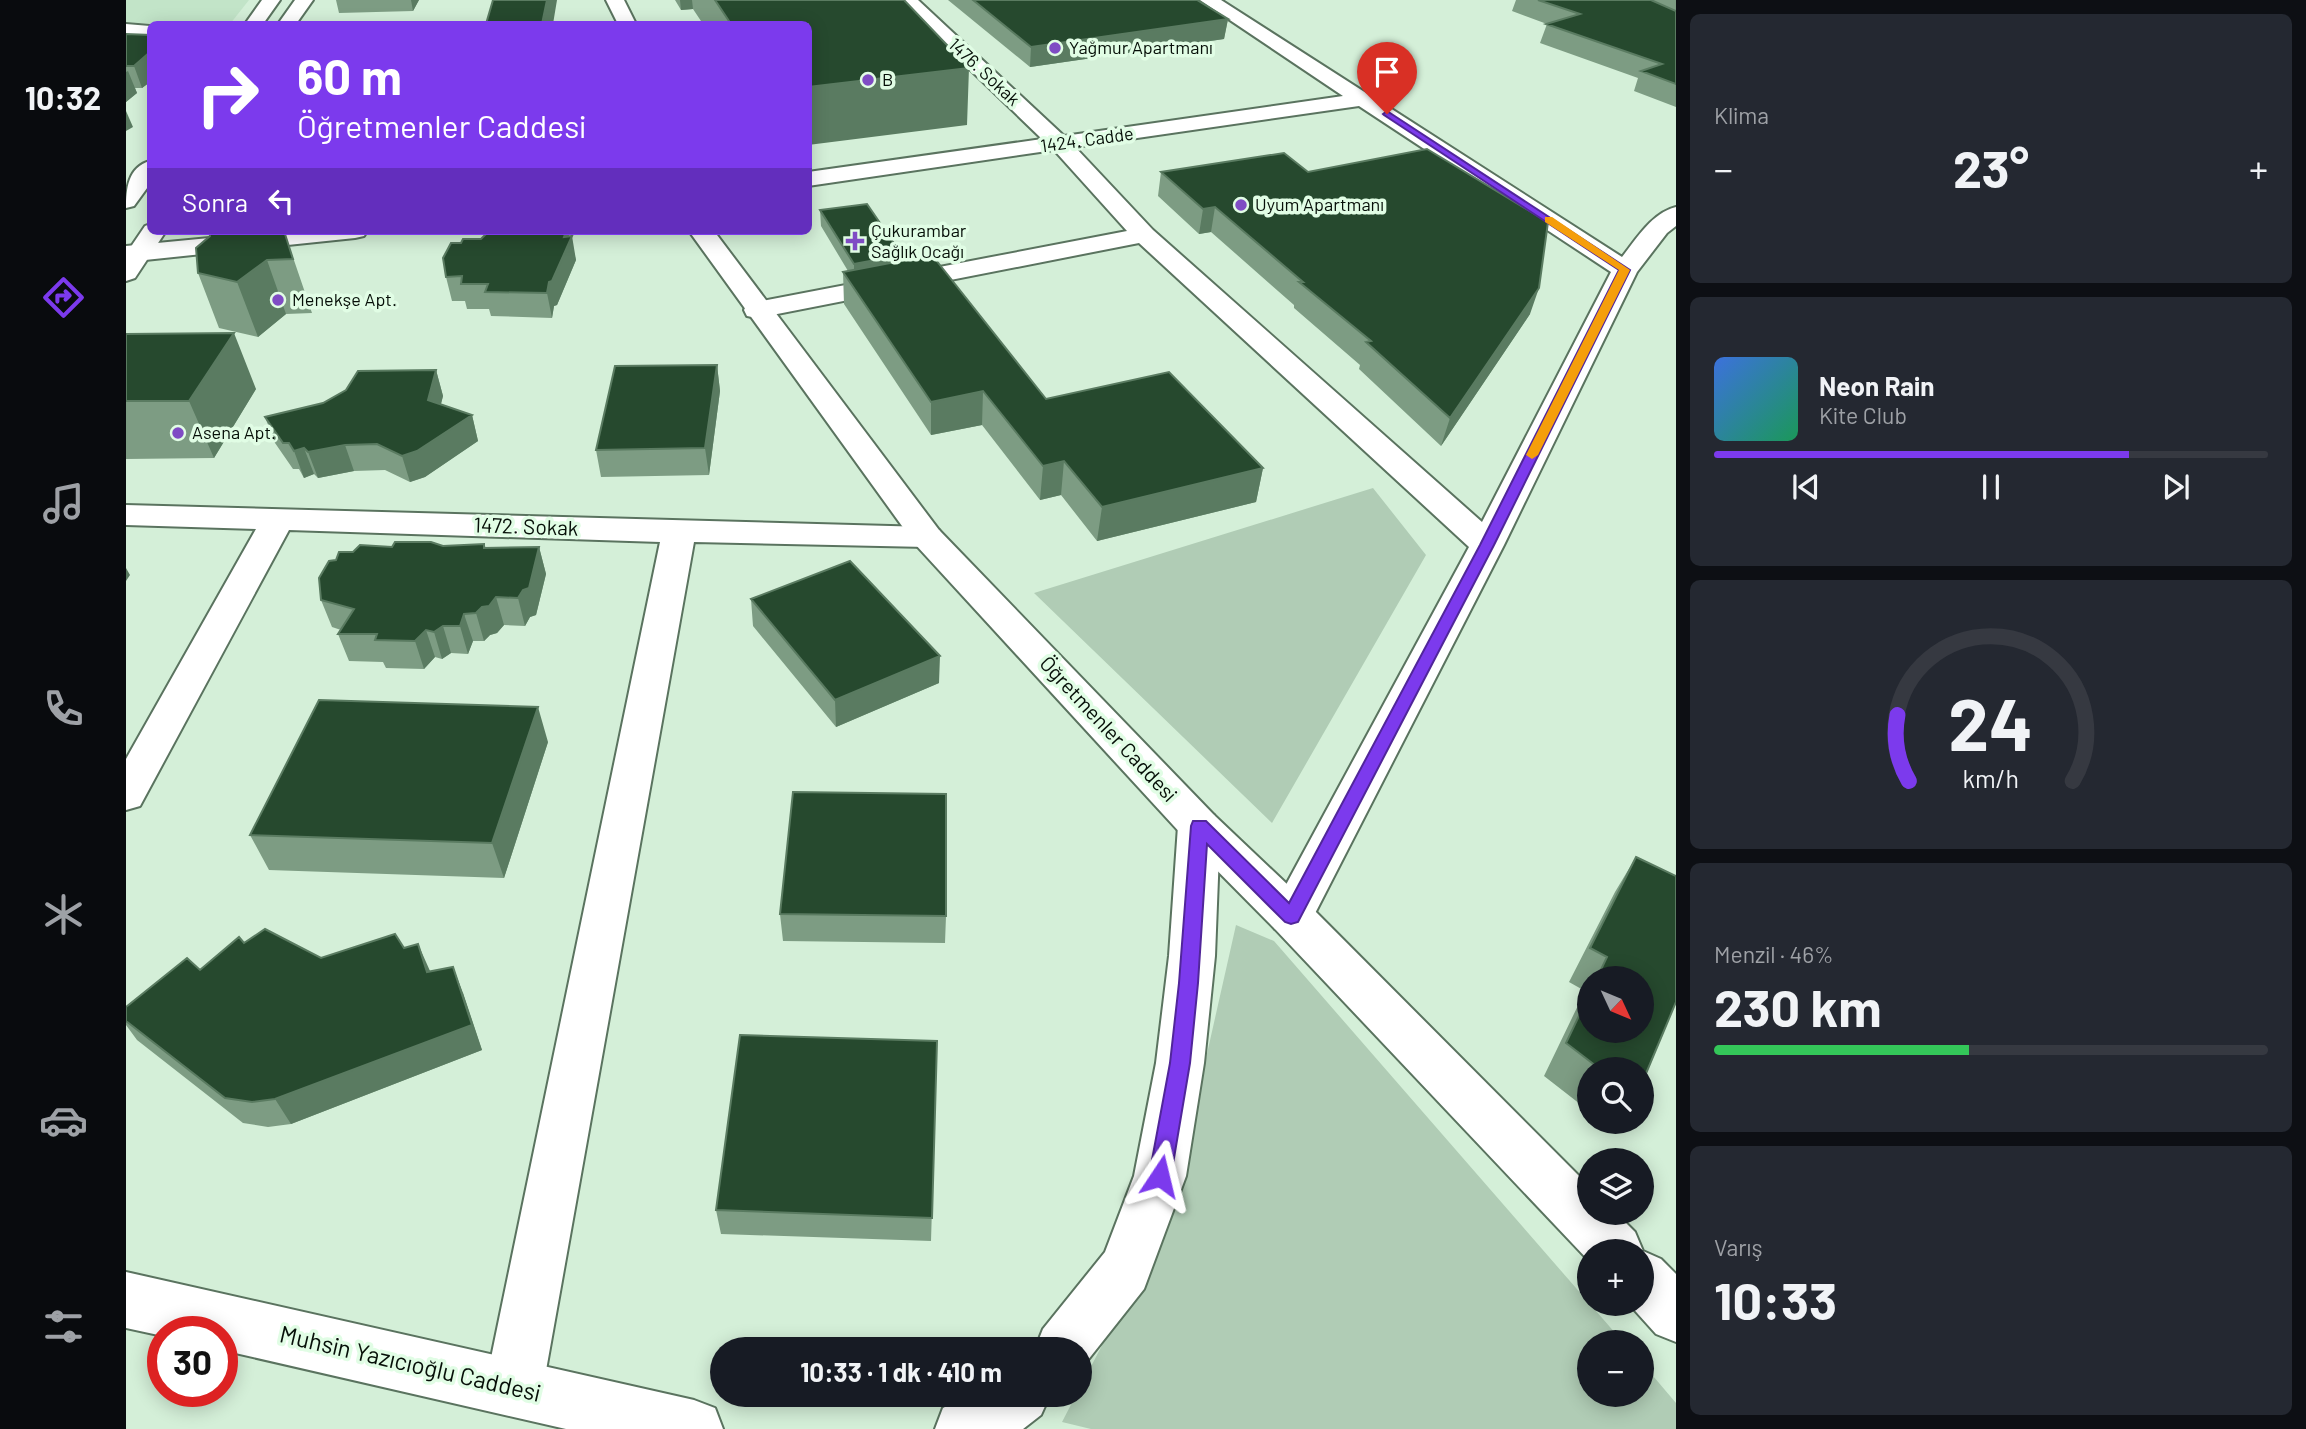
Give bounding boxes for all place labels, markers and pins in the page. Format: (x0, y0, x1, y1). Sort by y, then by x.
place label: Yağmur Apartmanı (1069, 36, 1213, 58)
marker: Yağmur Apartmanı (1047, 40, 1063, 56)
pin (1357, 42, 1417, 114)
place label: B (882, 68, 893, 90)
marker: B (860, 72, 876, 88)
place label: Uyum Apartmanı (1255, 193, 1384, 215)
marker: Uyum Apartmanı (1233, 197, 1249, 213)
place label: Çukurambar Sağlık Ocağı (871, 219, 967, 262)
marker: Çukurambar Sağlık Ocağı (845, 231, 865, 251)
place label: Menekşe Apt. (292, 288, 397, 310)
marker: Menekşe Apt. (270, 292, 286, 308)
place label: Asena Apt. (192, 421, 276, 443)
marker: Asena Apt. (170, 425, 186, 441)

